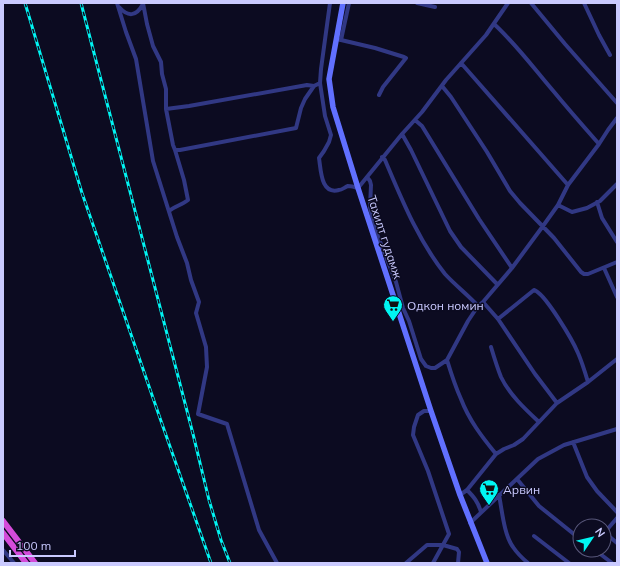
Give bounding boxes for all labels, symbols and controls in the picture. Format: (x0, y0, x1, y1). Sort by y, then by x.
street label: Тахилт гудамж (364, 193, 406, 281)
supermarket icon: Одкон номин (382, 294, 404, 322)
place label: Одкон номин (407, 298, 484, 313)
supermarket icon: Арвин (478, 478, 500, 506)
place label: Арвин (503, 482, 540, 497)
north arrow (572, 518, 612, 558)
text: N (592, 525, 608, 540)
scale bar (10, 532, 75, 558)
text: 100 m (16, 538, 51, 553)

